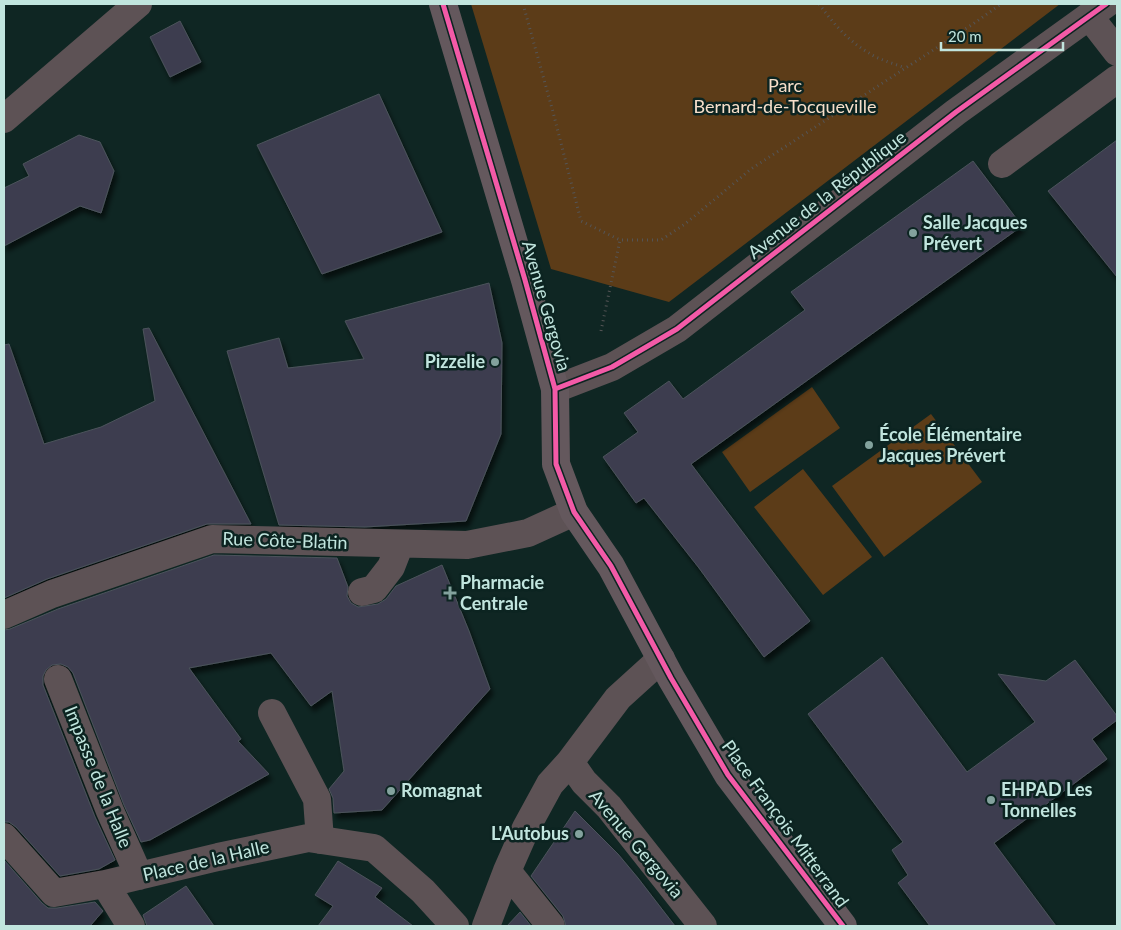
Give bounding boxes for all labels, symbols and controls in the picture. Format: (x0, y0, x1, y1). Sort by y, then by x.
scale bar (941, 20, 1064, 52)
text: 20 m (948, 27, 982, 45)
park label: Parc Bernard-de-Tocqueville (694, 74, 876, 117)
street label: Avenue de la République (743, 126, 910, 263)
place label: Salle Jacques Prévert (923, 211, 1027, 254)
marker: Salle Jacques Prévert (907, 227, 919, 239)
street label: Avenue Gergovia (518, 238, 576, 374)
place label: Pizzelie (425, 350, 485, 372)
marker: Pizzelie (489, 356, 501, 368)
place label: École Élémentaire Jacques Prévert (879, 423, 1022, 466)
marker: École Élémentaire Jacques Prévert (863, 439, 875, 451)
street label: Rue Côte-Blatin (222, 527, 348, 553)
place label: Pharmacie Centrale (460, 571, 545, 614)
marker: Pharmacie Centrale (444, 587, 456, 599)
street label: Impasse de la Halle (60, 703, 137, 851)
street label: Place François Mitterrand (718, 735, 854, 911)
place label: EHPAD Les Tonnelles (1001, 778, 1093, 821)
place label: Romagnat (401, 779, 482, 801)
marker: Romagnat (385, 785, 397, 797)
street label: Avenue Gergovia (585, 785, 689, 902)
marker: EHPAD Les Tonnelles (985, 794, 997, 806)
place label: L'Autobus (491, 822, 569, 844)
marker: L'Autobus (573, 828, 585, 840)
street label: Place de la Halle (140, 835, 271, 885)

